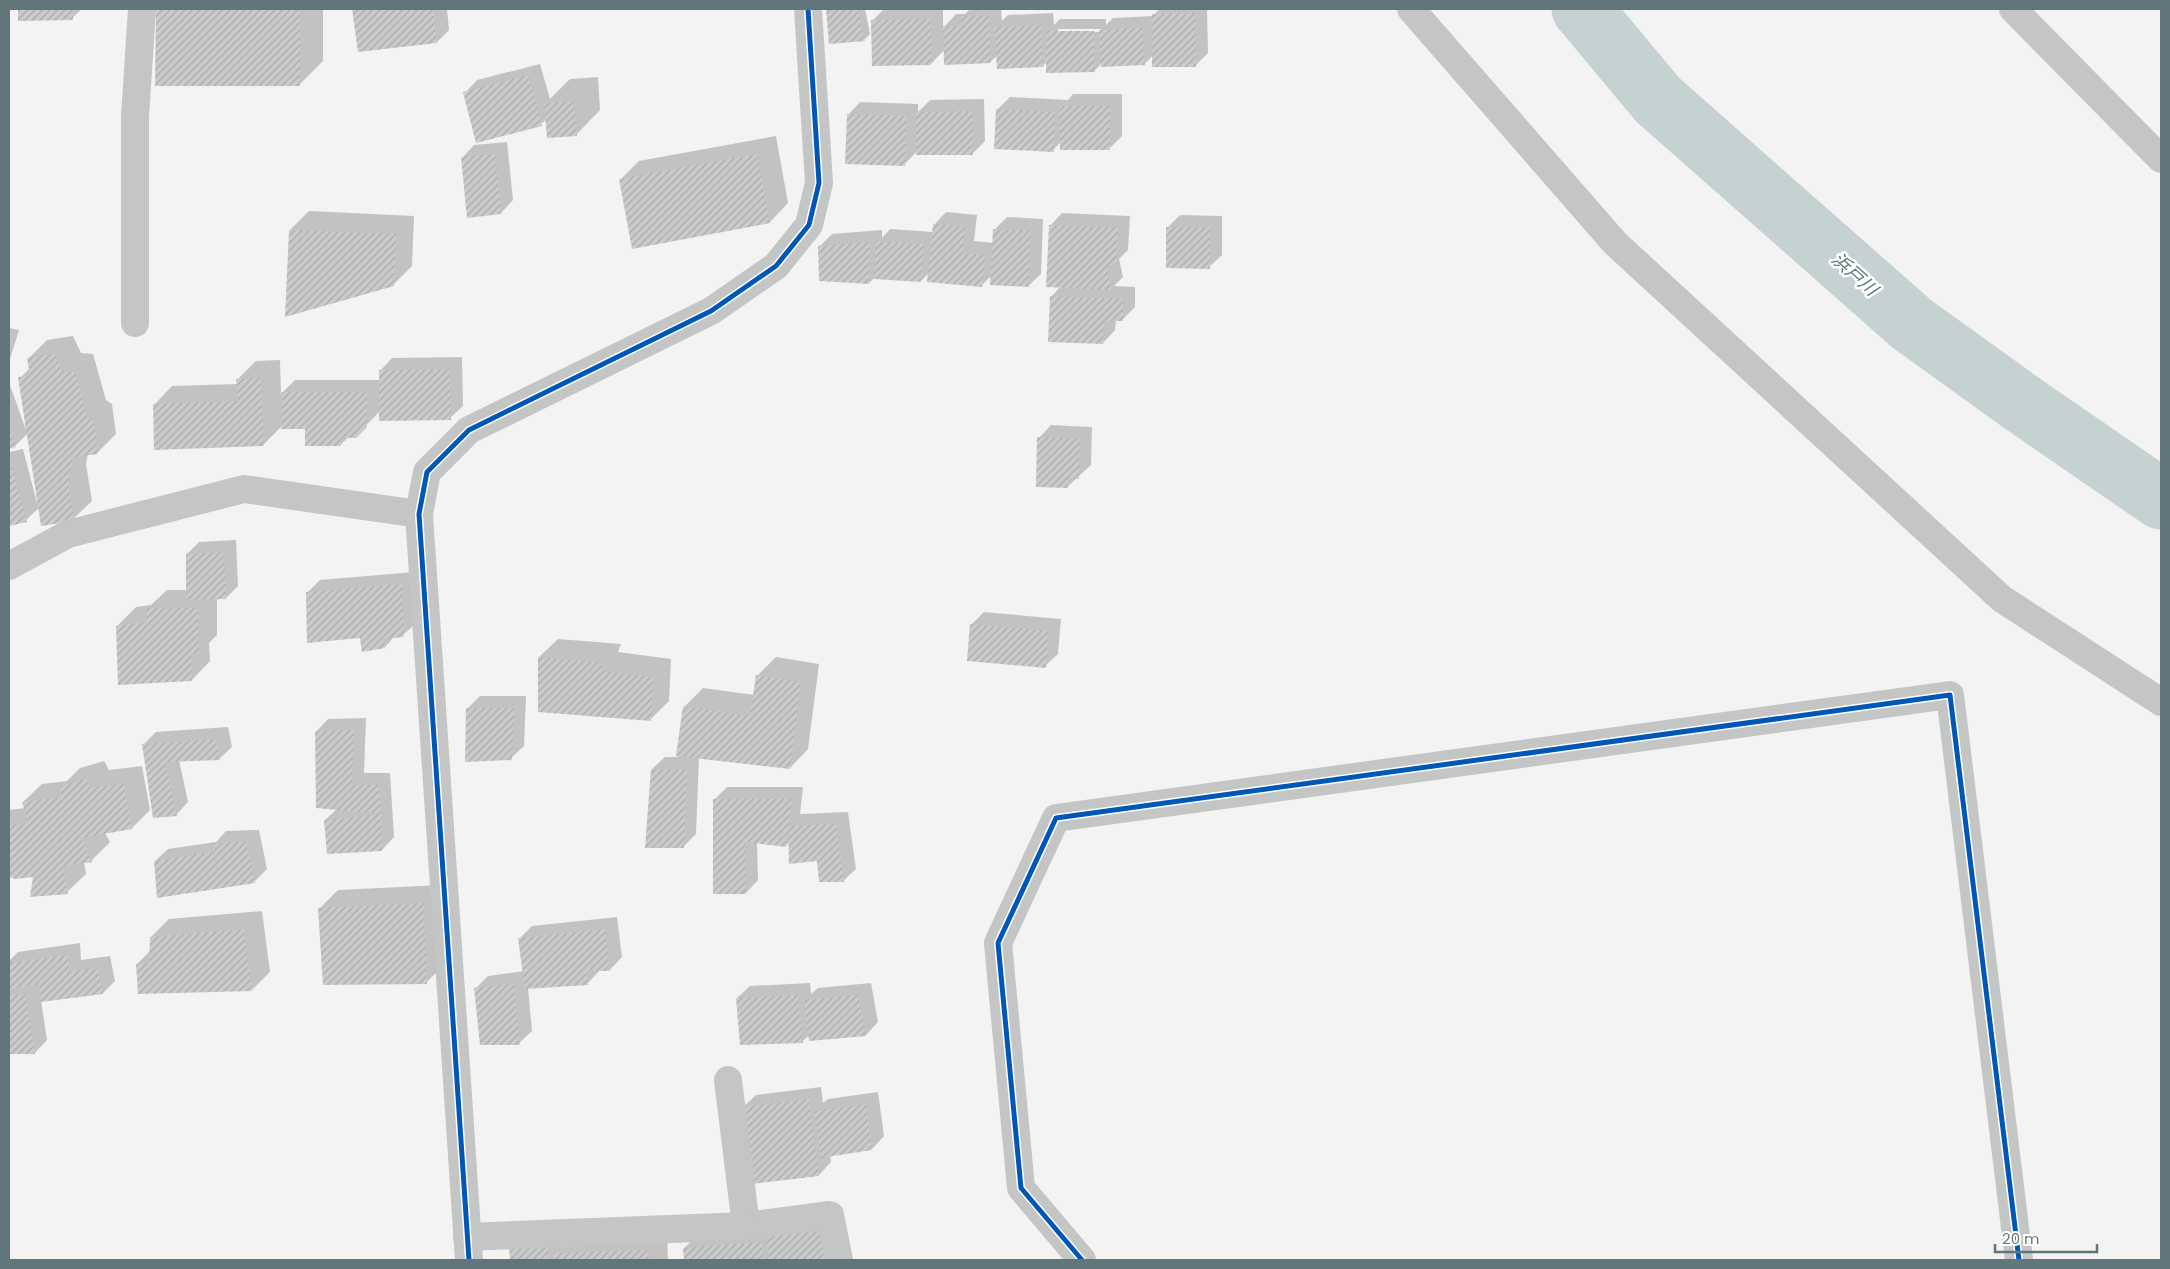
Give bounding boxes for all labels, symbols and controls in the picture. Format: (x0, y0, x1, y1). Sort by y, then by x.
water label: 浜戸川 (1827, 247, 1885, 303)
scale bar (1995, 1222, 2098, 1254)
text: 20 m (2002, 1228, 2040, 1249)

